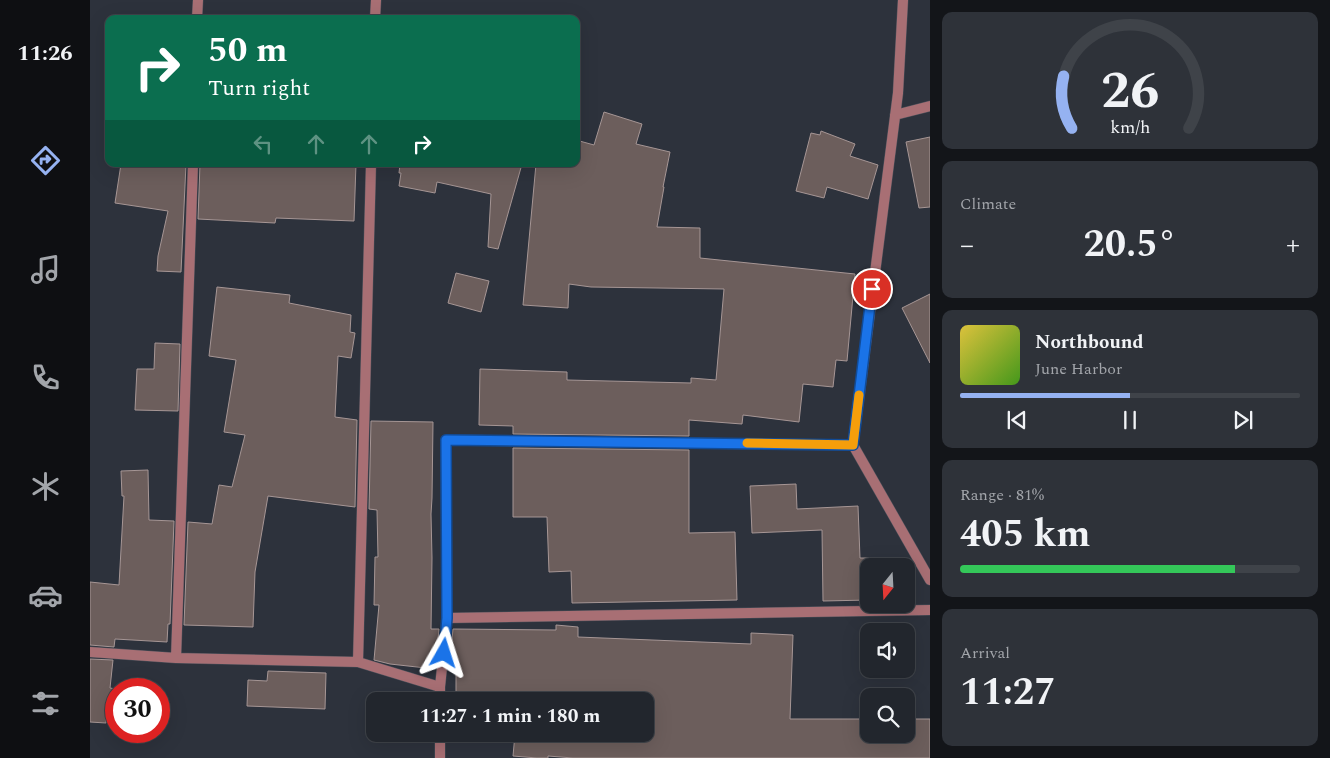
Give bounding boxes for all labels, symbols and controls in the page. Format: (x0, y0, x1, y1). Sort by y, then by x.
text: 50 m (208, 24, 288, 77)
icon: right (125, 35, 190, 100)
text: 11:26 (17, 37, 73, 70)
text: 26 (1101, 52, 1159, 131)
text: Turn right (208, 72, 310, 105)
text: km/h (1110, 114, 1150, 141)
icon: left (249, 130, 277, 158)
icon: ahead (302, 130, 330, 158)
icon: ahead (355, 130, 383, 158)
icon: right (408, 130, 436, 158)
icon: directions (28, 143, 63, 178)
text: Climate (960, 192, 1016, 216)
text: 20.5° (1083, 216, 1177, 274)
text: − (960, 224, 974, 267)
text: + (1286, 224, 1300, 267)
icon: music (28, 252, 63, 287)
pin (851, 268, 893, 310)
icon: arrive (858, 275, 886, 303)
text: Northbound (1035, 328, 1144, 357)
text: June Harbor (1035, 357, 1122, 381)
icon: phone (28, 360, 63, 395)
icon: previous (1003, 406, 1031, 434)
icon: pause (1116, 406, 1144, 434)
icon: next (1229, 406, 1257, 434)
icon: climate (28, 469, 63, 504)
text: Range · 81% (960, 483, 1044, 507)
text: 405 km (960, 506, 1091, 564)
north arrow (860, 558, 915, 612)
map controls (860, 558, 915, 743)
icon: car (28, 578, 63, 613)
button: sound (860, 623, 915, 678)
position arrow (417, 626, 469, 678)
text: Arrival (960, 641, 1010, 665)
text: 11:27 (960, 664, 1055, 722)
speed limit sign: 30 (105, 678, 170, 743)
icon: filters (28, 686, 63, 721)
button: search (860, 688, 915, 743)
text: 11:27 · 1 min · 180 m (420, 702, 600, 731)

